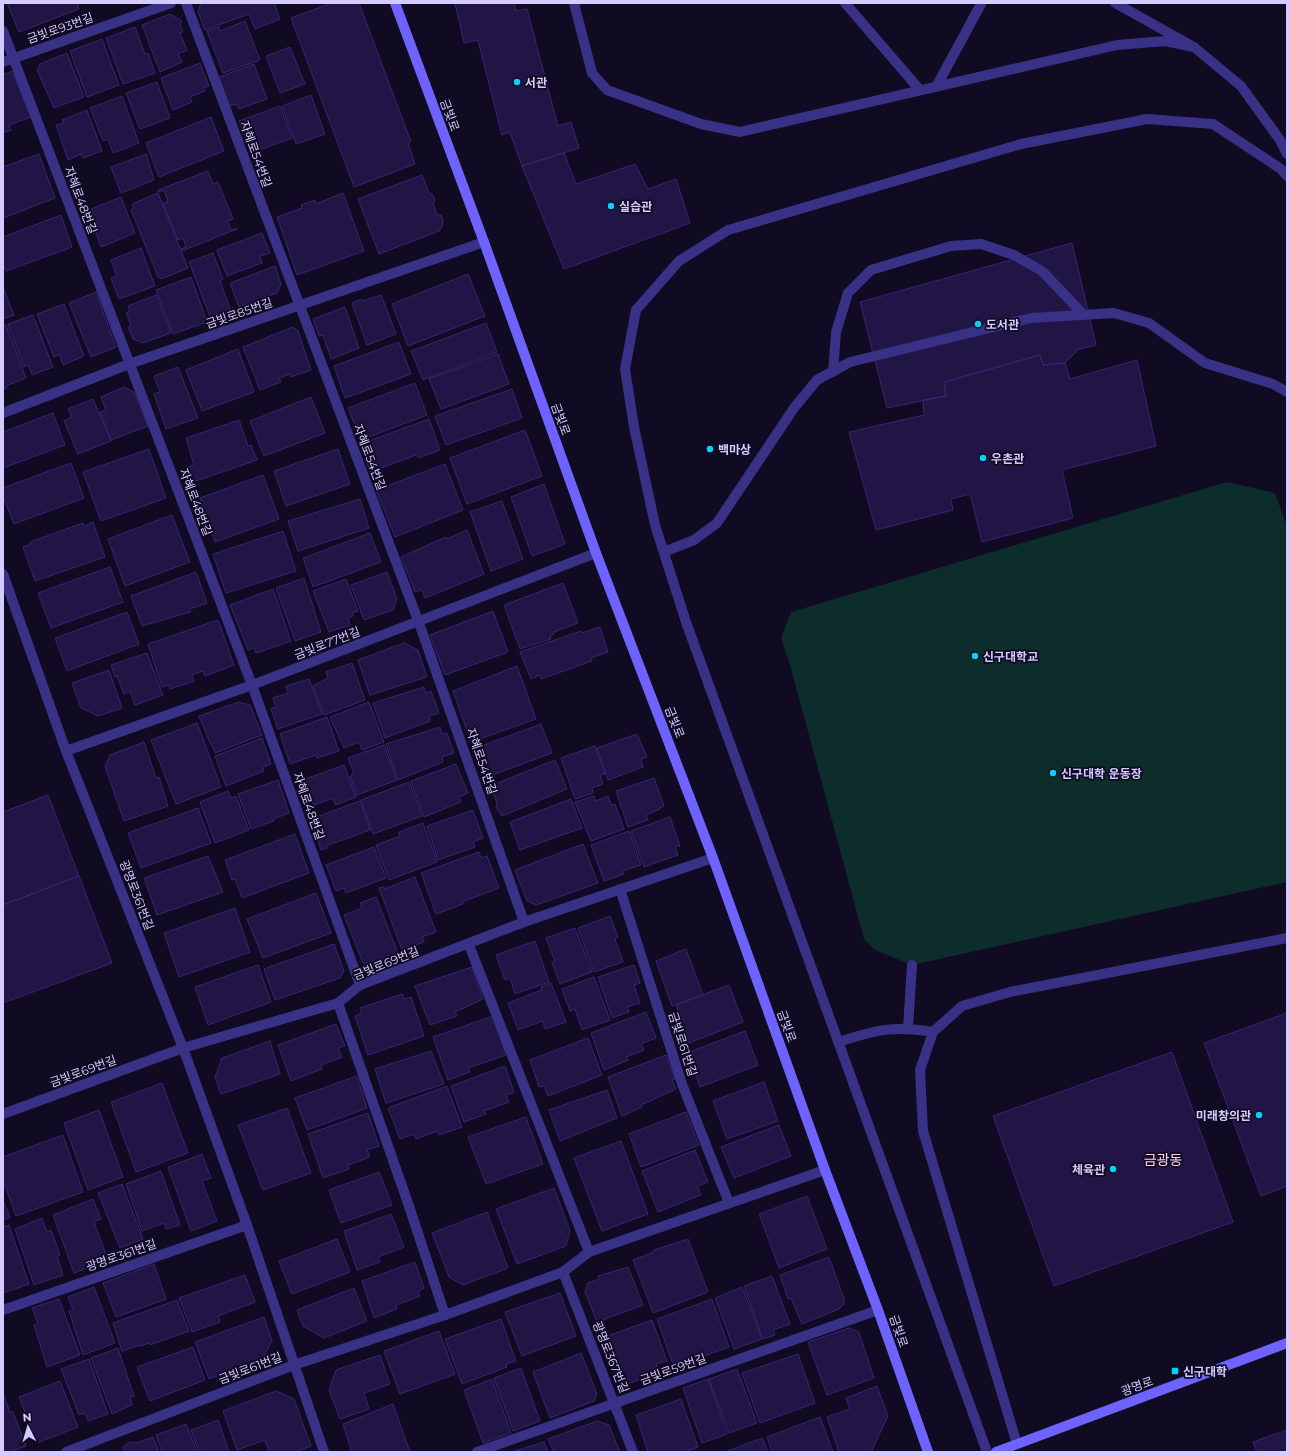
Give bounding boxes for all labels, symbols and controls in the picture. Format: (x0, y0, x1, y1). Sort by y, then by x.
street label: 금빛로93번길 (25, 10, 95, 46)
place label: 서관 (525, 75, 547, 90)
marker: 서관 (512, 77, 522, 87)
street label: 금빛로 (437, 97, 463, 133)
street label: 자혜로54번길 (237, 119, 275, 189)
street label: 자혜로48번길 (61, 164, 101, 236)
place label: 실습관 (619, 199, 652, 214)
marker: 실습관 (606, 201, 616, 211)
street label: 금빛로85번길 (204, 295, 274, 331)
place label: 도서관 (986, 317, 1019, 332)
marker: 도서관 (973, 319, 983, 329)
street label: 금빛로 (548, 401, 574, 437)
street label: 자혜로54번길 (350, 422, 390, 492)
place label: 백마상 (718, 442, 751, 457)
marker: 백마상 (705, 444, 715, 454)
place label: 우촌관 (991, 451, 1024, 466)
marker: 우촌관 (978, 453, 988, 463)
street label: 자혜로48번길 (176, 466, 216, 538)
street label: 금빛로77번길 (292, 624, 362, 662)
place label: 신구대학교 (983, 649, 1038, 664)
marker: 신구대학교 (970, 651, 980, 661)
street label: 금빛로 (662, 704, 688, 740)
street label: 자혜로54번길 (464, 725, 500, 797)
place label: 신구대학 운동장 (1061, 766, 1142, 781)
marker: 신구대학 운동장 (1048, 768, 1058, 778)
street label: 자혜로48번길 (290, 770, 328, 842)
street label: 광명로361번길 (117, 858, 157, 932)
street label: 금빛로69번길 (351, 943, 421, 983)
street label: 금빛로 (774, 1008, 800, 1044)
street label: 금빛로61번길 (666, 1010, 700, 1078)
street label: 금빛로69번길 (48, 1052, 118, 1090)
place label: 미래창의관 (1196, 1108, 1251, 1123)
marker: 미래창의관 (1254, 1110, 1264, 1120)
district label: 금광동 (1144, 1151, 1182, 1169)
place label: 체육관 (1072, 1162, 1105, 1177)
marker: 체육관 (1108, 1164, 1118, 1174)
street label: 광명로361번길 (84, 1236, 158, 1274)
street label: 금빛로 (887, 1313, 911, 1349)
street label: 광명로367번길 (590, 1319, 632, 1395)
street label: 금빛로61번길 (216, 1349, 284, 1387)
street label: 금빛로59번길 (638, 1350, 708, 1388)
place label: 신구대학 (1183, 1364, 1227, 1379)
marker: 신구대학 (1170, 1366, 1180, 1376)
street label: 광명로 (1119, 1373, 1155, 1399)
north arrow (8, 1407, 48, 1447)
text: N (22, 1410, 32, 1424)

